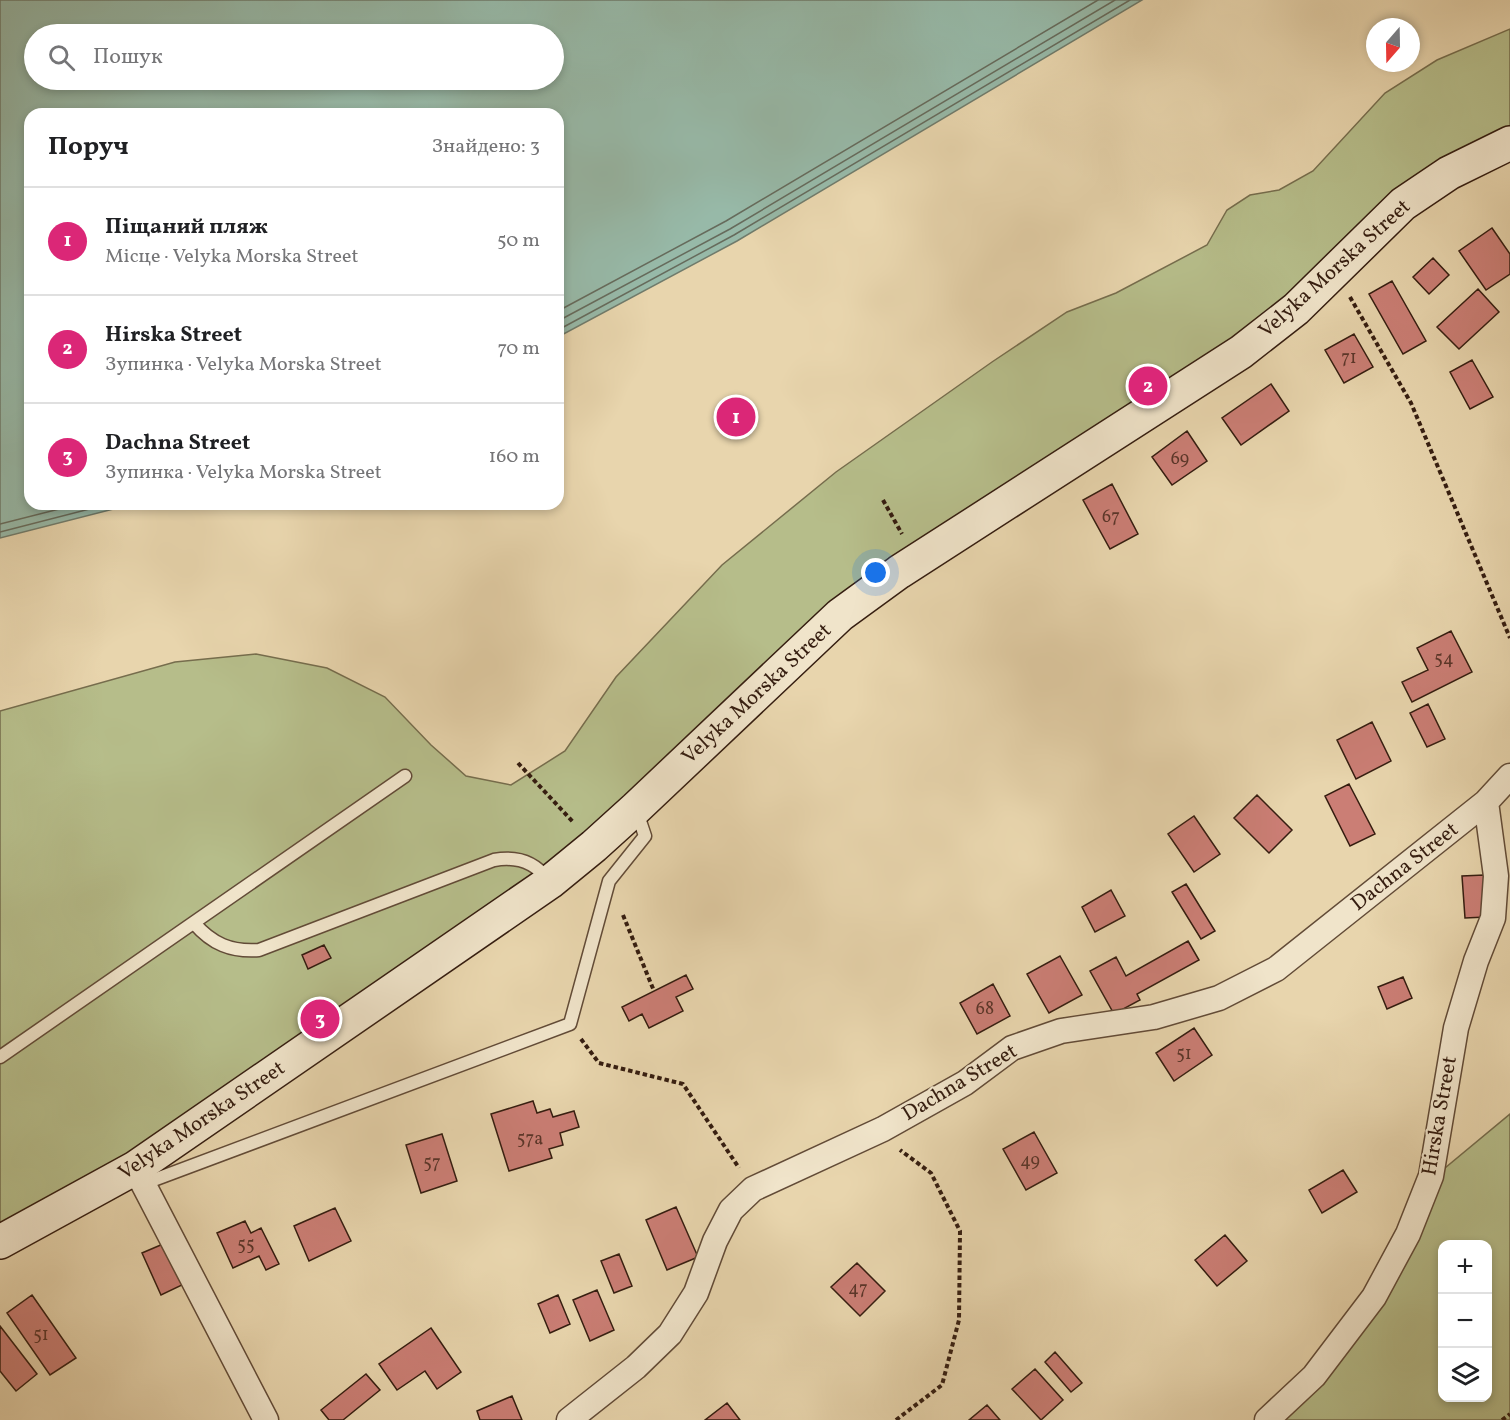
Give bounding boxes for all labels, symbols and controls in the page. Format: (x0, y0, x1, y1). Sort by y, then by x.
north arrow (1366, 18, 1420, 72)
search box (24, 24, 564, 90)
icon: search (45, 41, 78, 74)
text: Пошук (93, 42, 163, 73)
text: Поруч (48, 129, 129, 165)
text: Знайдено: 3 (432, 133, 540, 161)
street label: Velyka Morska Street (1253, 193, 1417, 345)
text: Піщаний пляж (105, 212, 268, 243)
text: 1 (63, 227, 72, 255)
text: 50 m (497, 227, 540, 255)
text: Місце · Velyka Morska Street (105, 243, 358, 271)
text: Hirska Street (105, 320, 242, 351)
text: 2 (62, 335, 73, 363)
text: 70 m (497, 335, 540, 363)
house number: 71 (1341, 346, 1357, 371)
text: Зупинка · Velyka Morska Street (105, 351, 382, 379)
pin: 2 (1128, 364, 1168, 408)
pin: 1 (716, 394, 756, 440)
text: Dachna Street (105, 428, 250, 459)
text: 3 (62, 443, 73, 471)
text: 160 m (488, 443, 540, 471)
house number: 69 (1171, 447, 1189, 472)
text: Зупинка · Velyka Morska Street (105, 459, 382, 487)
house number: 67 (1102, 505, 1120, 530)
your location (861, 558, 890, 587)
street label: Velyka Morska Street (676, 617, 838, 771)
house number: 54 (1434, 647, 1454, 672)
street label: Dachna Street (1345, 816, 1465, 918)
pin: 3 (300, 996, 340, 1042)
house number: 68 (976, 997, 994, 1022)
street label: Dachna Street (897, 1037, 1023, 1129)
house number: 51 (1176, 1042, 1192, 1067)
street label: Velyka Morska Street (113, 1054, 291, 1188)
street label: Hirska Street (1415, 1054, 1465, 1178)
house number: 57а (517, 1127, 543, 1152)
house number: 49 (1020, 1149, 1040, 1174)
house number: 57 (423, 1151, 441, 1176)
house number: 55 (237, 1233, 255, 1258)
map controls (1438, 1240, 1492, 1402)
button: + (1438, 1240, 1492, 1294)
house number: 47 (848, 1277, 868, 1302)
button: − (1438, 1294, 1492, 1348)
house number: 51 (33, 1323, 49, 1348)
button: layers (1438, 1348, 1492, 1402)

